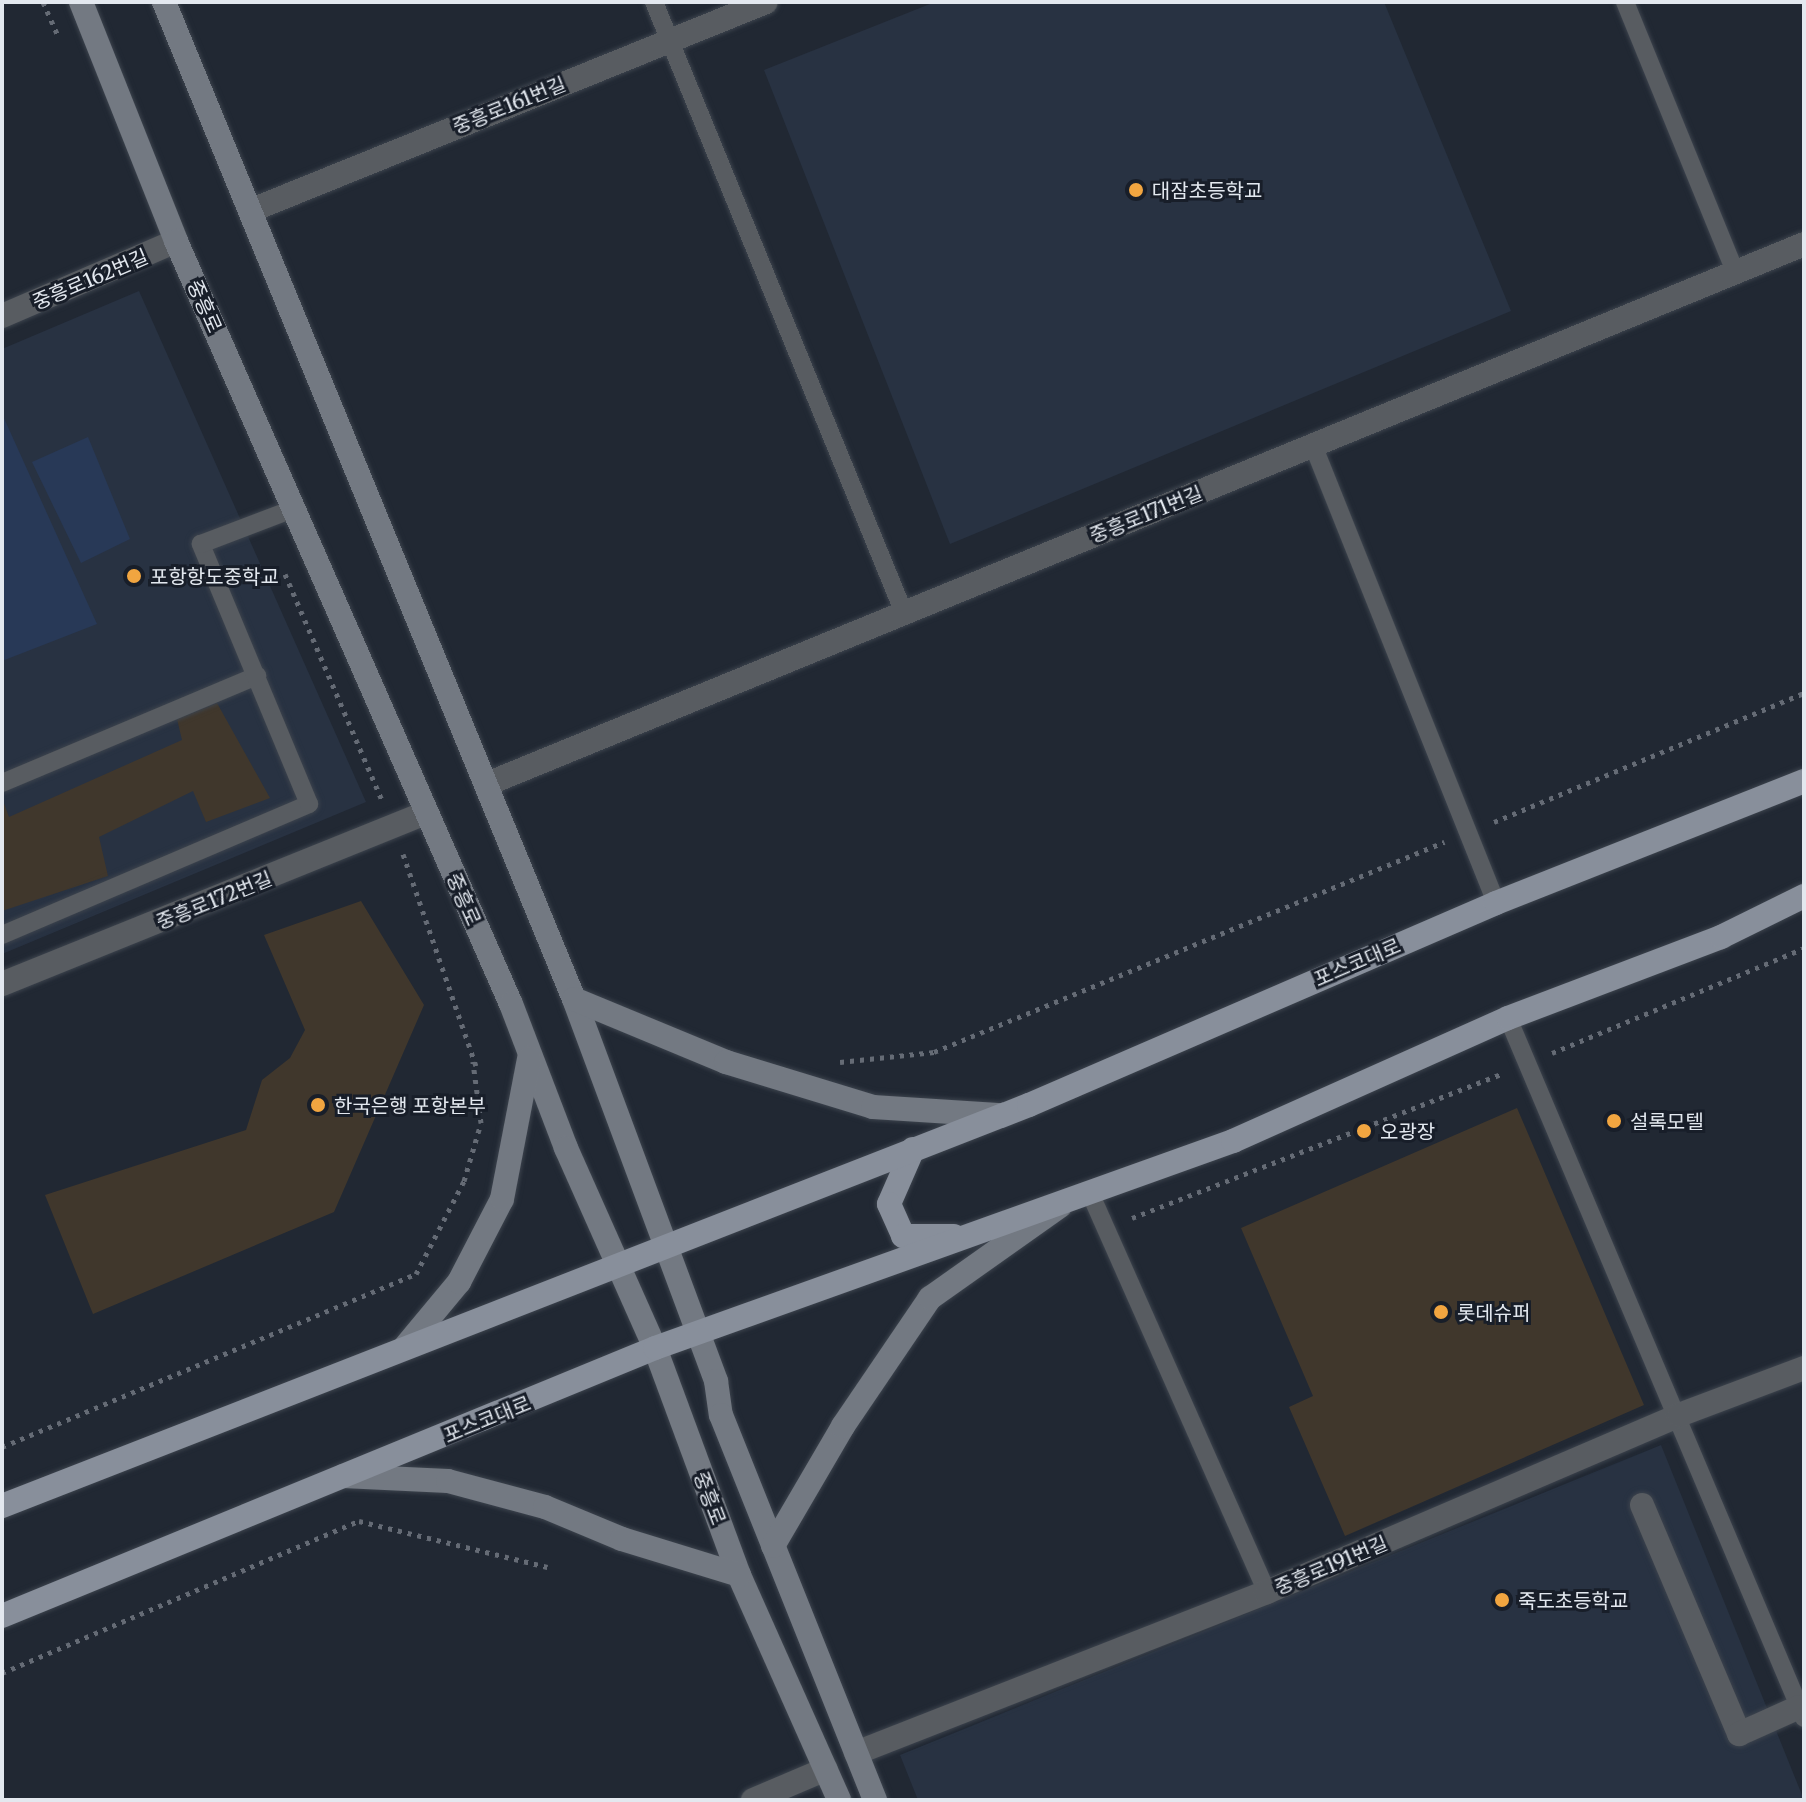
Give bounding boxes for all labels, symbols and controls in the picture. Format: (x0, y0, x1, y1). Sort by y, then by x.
street label: 중흥로161번길 (449, 71, 569, 139)
place label: 대잠초등학교 (1152, 178, 1262, 202)
marker: 대잠초등학교 (1127, 181, 1145, 199)
street label: 중흥로162번길 (29, 244, 151, 314)
street label: 중흥로 (183, 276, 227, 336)
street label: 중흥로171번길 (1086, 480, 1206, 548)
place label: 포항항도중학교 (150, 564, 279, 588)
marker: 포항항도중학교 (125, 567, 143, 585)
street label: 중흥로172번길 (153, 866, 275, 934)
street label: 중흥로 (442, 869, 486, 929)
street label: 포스코대로 (1310, 933, 1404, 991)
place label: 한국은행 포항본부 (334, 1093, 486, 1117)
marker: 한국은행 포항본부 (309, 1096, 327, 1114)
place label: 설록모텔 (1630, 1109, 1704, 1133)
marker: 설록모텔 (1605, 1112, 1623, 1130)
place label: 오광장 (1380, 1119, 1435, 1143)
marker: 오광장 (1355, 1122, 1373, 1140)
place label: 롯데슈퍼 (1457, 1300, 1531, 1324)
marker: 롯데슈퍼 (1432, 1303, 1450, 1321)
street label: 포스코대로 (440, 1391, 534, 1447)
street label: 중흥로 (689, 1468, 731, 1528)
street label: 중흥로191번길 (1271, 1530, 1391, 1600)
place label: 죽도초등학교 (1518, 1588, 1628, 1612)
marker: 죽도초등학교 (1493, 1591, 1511, 1609)

